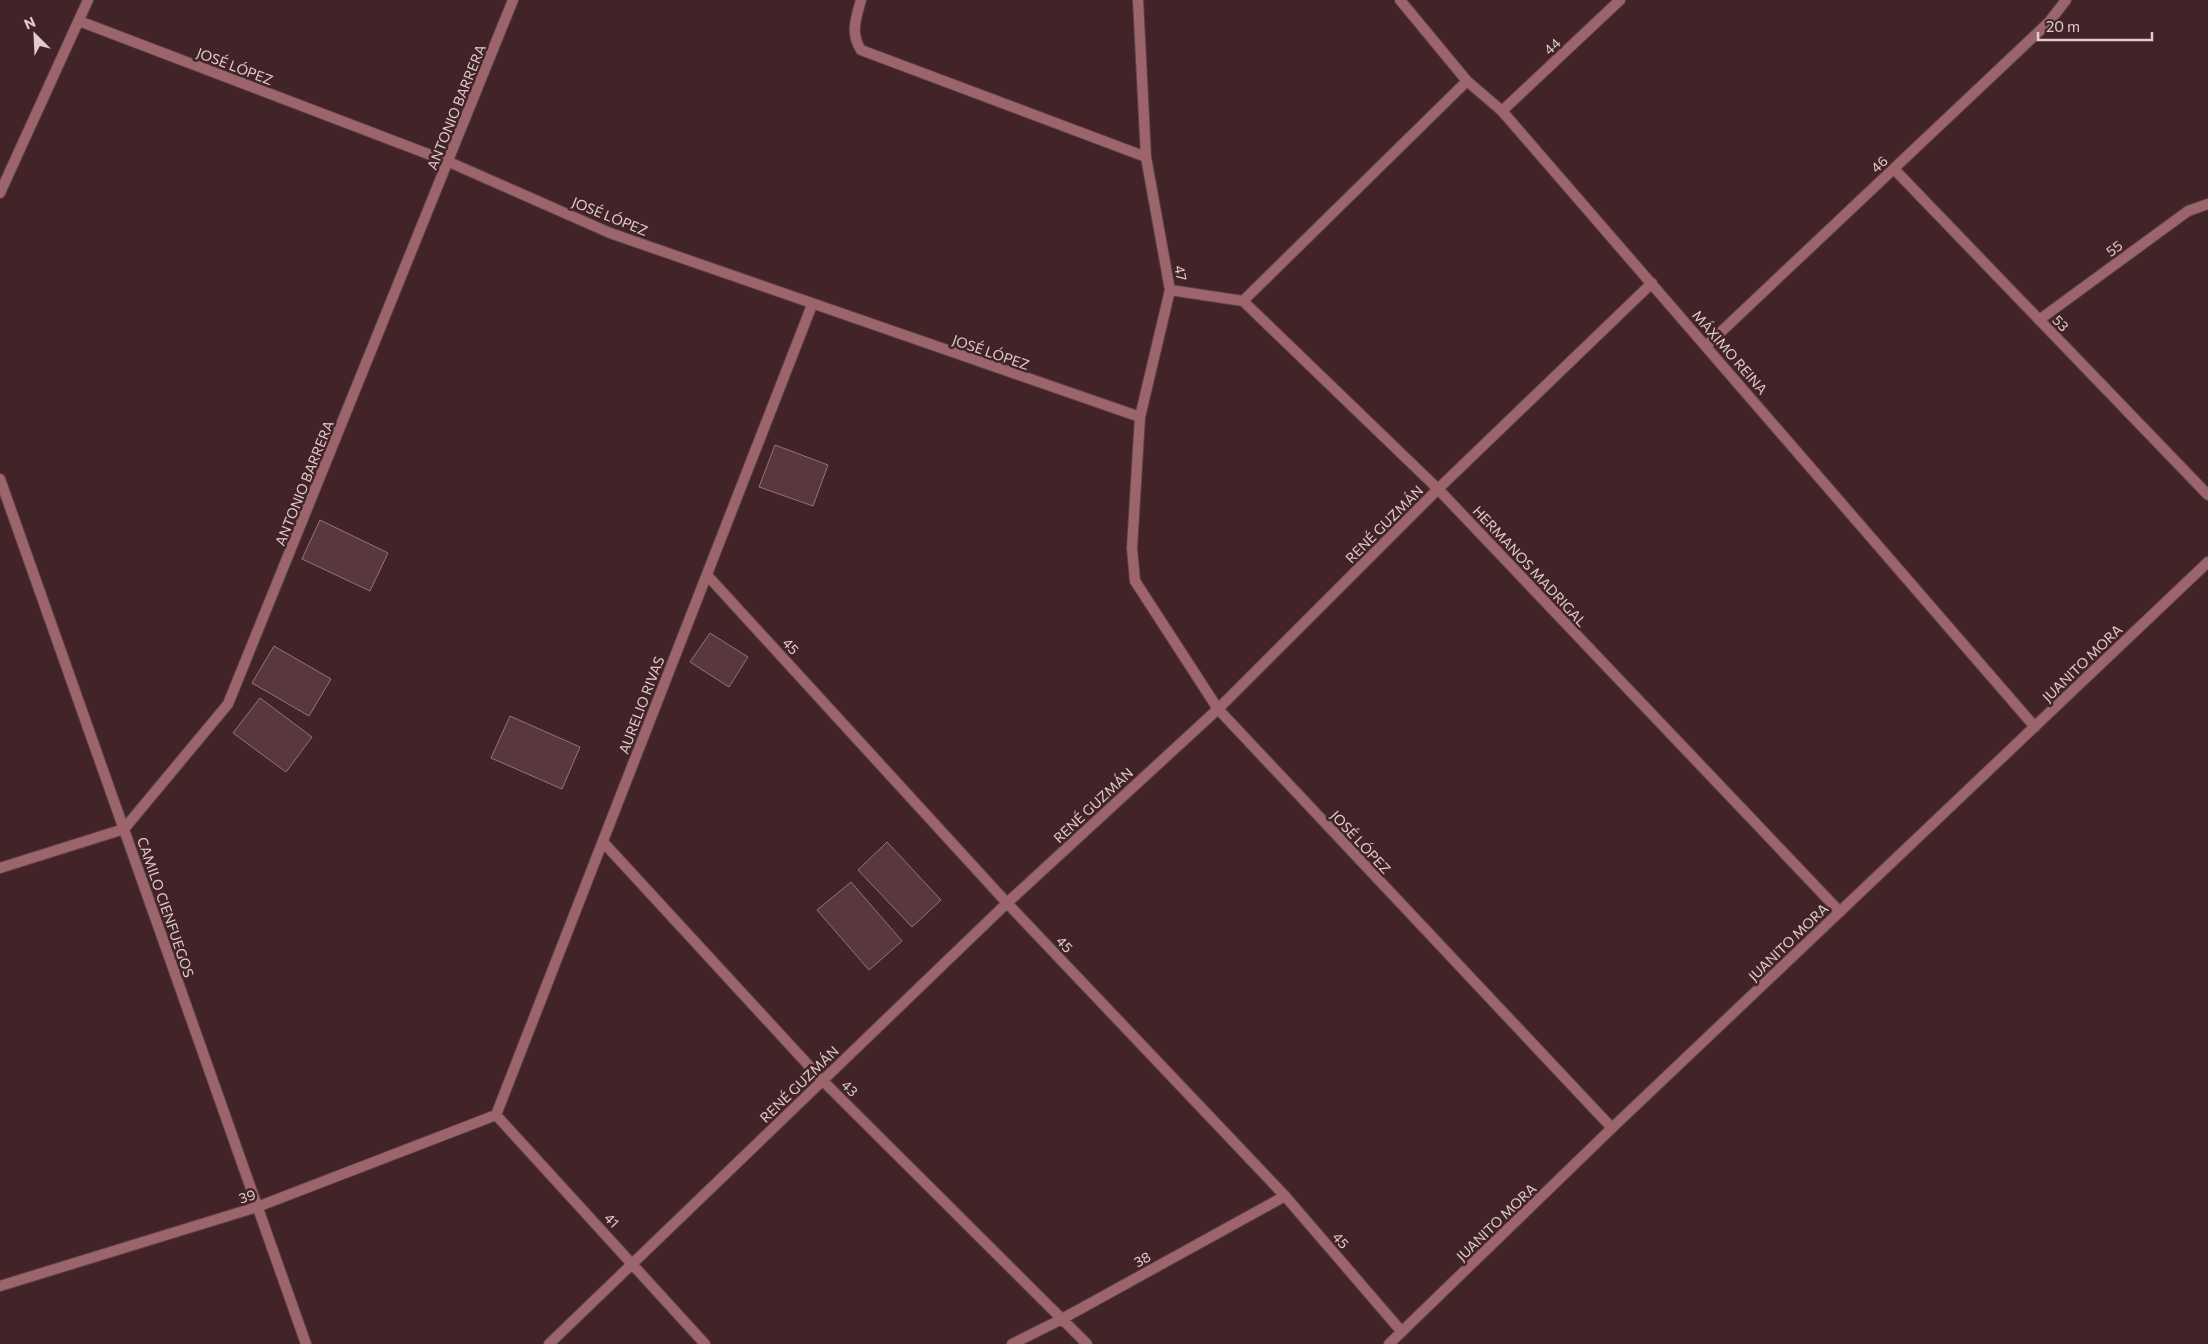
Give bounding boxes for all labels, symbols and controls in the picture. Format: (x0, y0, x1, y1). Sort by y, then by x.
north arrow (10, 10, 60, 60)
scale bar (2038, 10, 2152, 42)
text: N (21, 13, 38, 33)
text: 20 m (2046, 17, 2080, 35)
street label: 44 (1540, 34, 1564, 58)
street label: ANTONIO BARRERA (423, 42, 489, 172)
street label: JOSÉ LÓPEZ (194, 44, 276, 88)
street label: 46 (1867, 152, 1891, 176)
street label: JOSÉ LÓPEZ (570, 193, 650, 239)
street label: 55 (2102, 236, 2126, 260)
street label: 47 (1171, 264, 1191, 282)
street label: MÁXIMO REINA (1689, 307, 1771, 398)
street label: 53 (2049, 311, 2073, 335)
street label: JOSÉ LÓPEZ (950, 331, 1032, 373)
street label: ANTONIO BARRERA (271, 418, 337, 548)
street label: RENÉ GUZMÁN (1342, 482, 1426, 566)
street label: HERMANOS MADRIGAL (1470, 502, 1590, 630)
street label: JUANITO MORA (2039, 620, 2126, 705)
street label: 45 (779, 634, 803, 658)
street label: AURELIO RIVAS (615, 654, 667, 756)
street label: RENÉ GUZMÁN (1050, 764, 1136, 846)
street label: JOSÉ LÓPEZ (1327, 807, 1395, 877)
street label: CAMILO CIENFUEGOS (134, 835, 198, 979)
street label: JUANITO MORA (1745, 899, 1832, 984)
street label: 45 (1053, 932, 1077, 956)
street label: RENÉ GUZMÁN (756, 1042, 842, 1126)
street label: 43 (838, 1076, 862, 1100)
street label: JUANITO MORA (1453, 1179, 1540, 1264)
street label: 39 (237, 1185, 257, 1207)
street label: 41 (601, 1209, 623, 1231)
street label: 45 (1329, 1228, 1353, 1252)
street label: 38 (1131, 1248, 1153, 1270)

